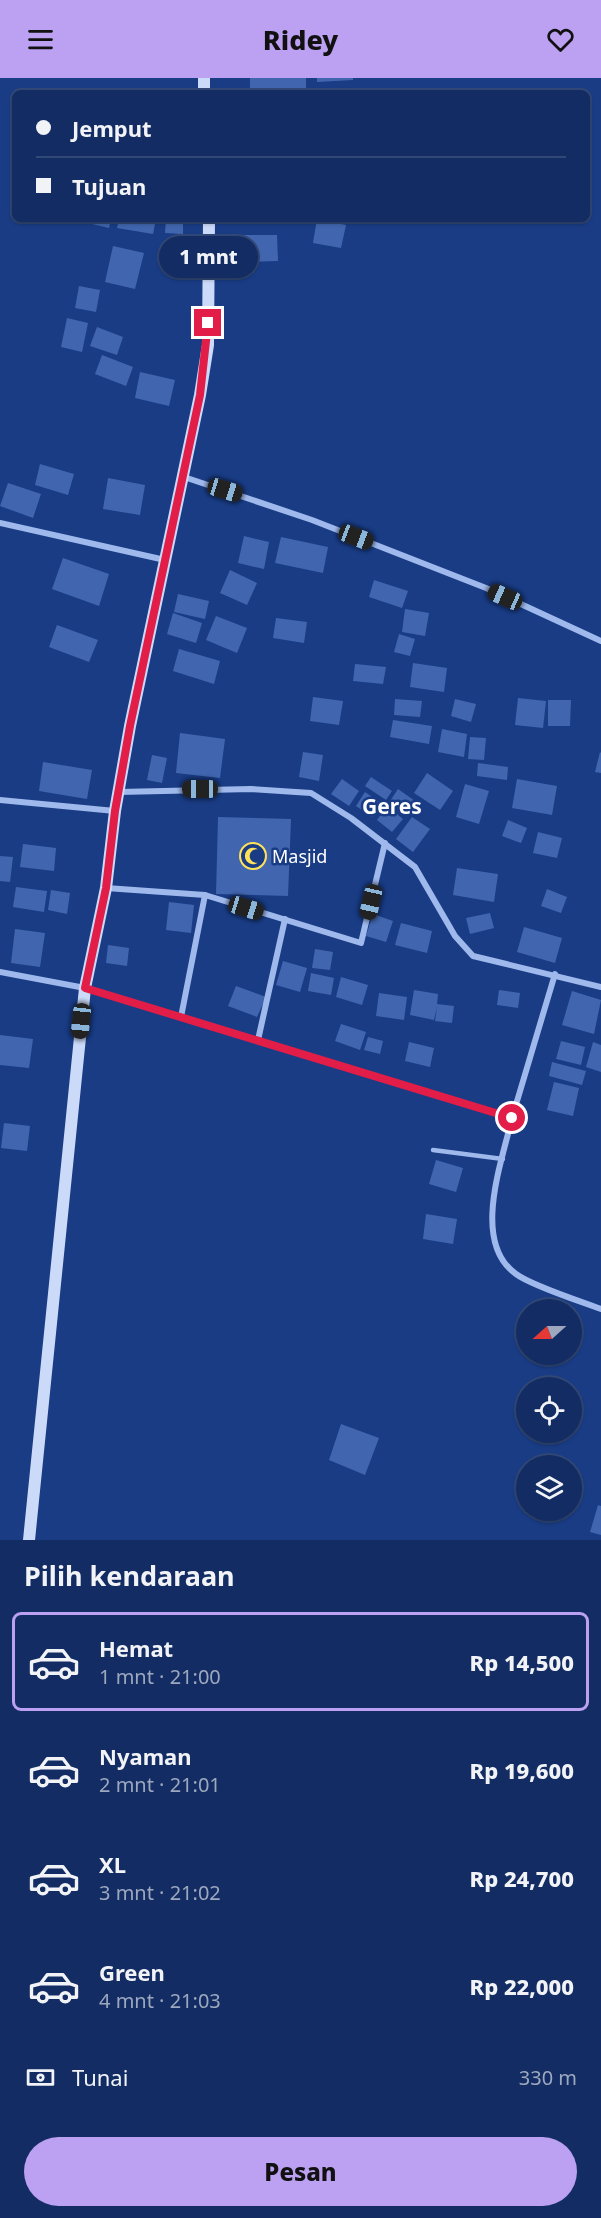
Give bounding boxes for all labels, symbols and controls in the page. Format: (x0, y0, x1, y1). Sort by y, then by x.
text: Ridey (263, 21, 338, 58)
icon: menu (24, 23, 57, 56)
icon: heart (544, 23, 577, 56)
text: Jemput (72, 113, 152, 143)
text: Tujuan (72, 171, 146, 201)
callout: 1 mnt (158, 236, 258, 278)
text: 1 mnt (179, 243, 238, 270)
route end (194, 309, 221, 336)
car (205, 476, 245, 504)
car (336, 522, 376, 552)
car (485, 581, 525, 613)
car (182, 780, 218, 798)
district label: Geres (362, 792, 422, 820)
mosque icon: Masjid (238, 841, 268, 871)
place label: Masjid (272, 844, 327, 868)
car (358, 882, 384, 922)
car (226, 894, 266, 922)
car (70, 1002, 92, 1040)
route start (498, 1104, 525, 1131)
north arrow (516, 1299, 582, 1365)
map controls (516, 1299, 582, 1521)
button: locate (516, 1377, 582, 1443)
button: layers (516, 1455, 582, 1521)
text: Pilih kendaraan (24, 1557, 235, 1594)
text: Hemat (99, 1633, 173, 1663)
icon: car (27, 1635, 81, 1689)
text: Rp 14,500 (470, 1647, 574, 1677)
text: 1 mnt · 21:00 (99, 1663, 221, 1690)
text: Nyaman (99, 1741, 192, 1771)
icon: car (27, 1743, 81, 1797)
text: Rp 19,600 (470, 1755, 574, 1785)
text: 2 mnt · 21:01 (99, 1771, 221, 1798)
text: XL (99, 1849, 126, 1879)
icon: car (27, 1851, 81, 1905)
text: Rp 24,700 (470, 1863, 574, 1893)
text: 3 mnt · 21:02 (99, 1879, 221, 1906)
text: Green (99, 1957, 165, 1987)
icon: car (27, 1959, 81, 2013)
text: Rp 22,000 (470, 1971, 574, 2001)
text: 4 mnt · 21:03 (99, 1987, 221, 2014)
icon: cash (24, 2061, 57, 2094)
text: Tunai (72, 2062, 128, 2092)
text: 330 m (519, 2064, 577, 2091)
button: Pesan (24, 2137, 577, 2206)

